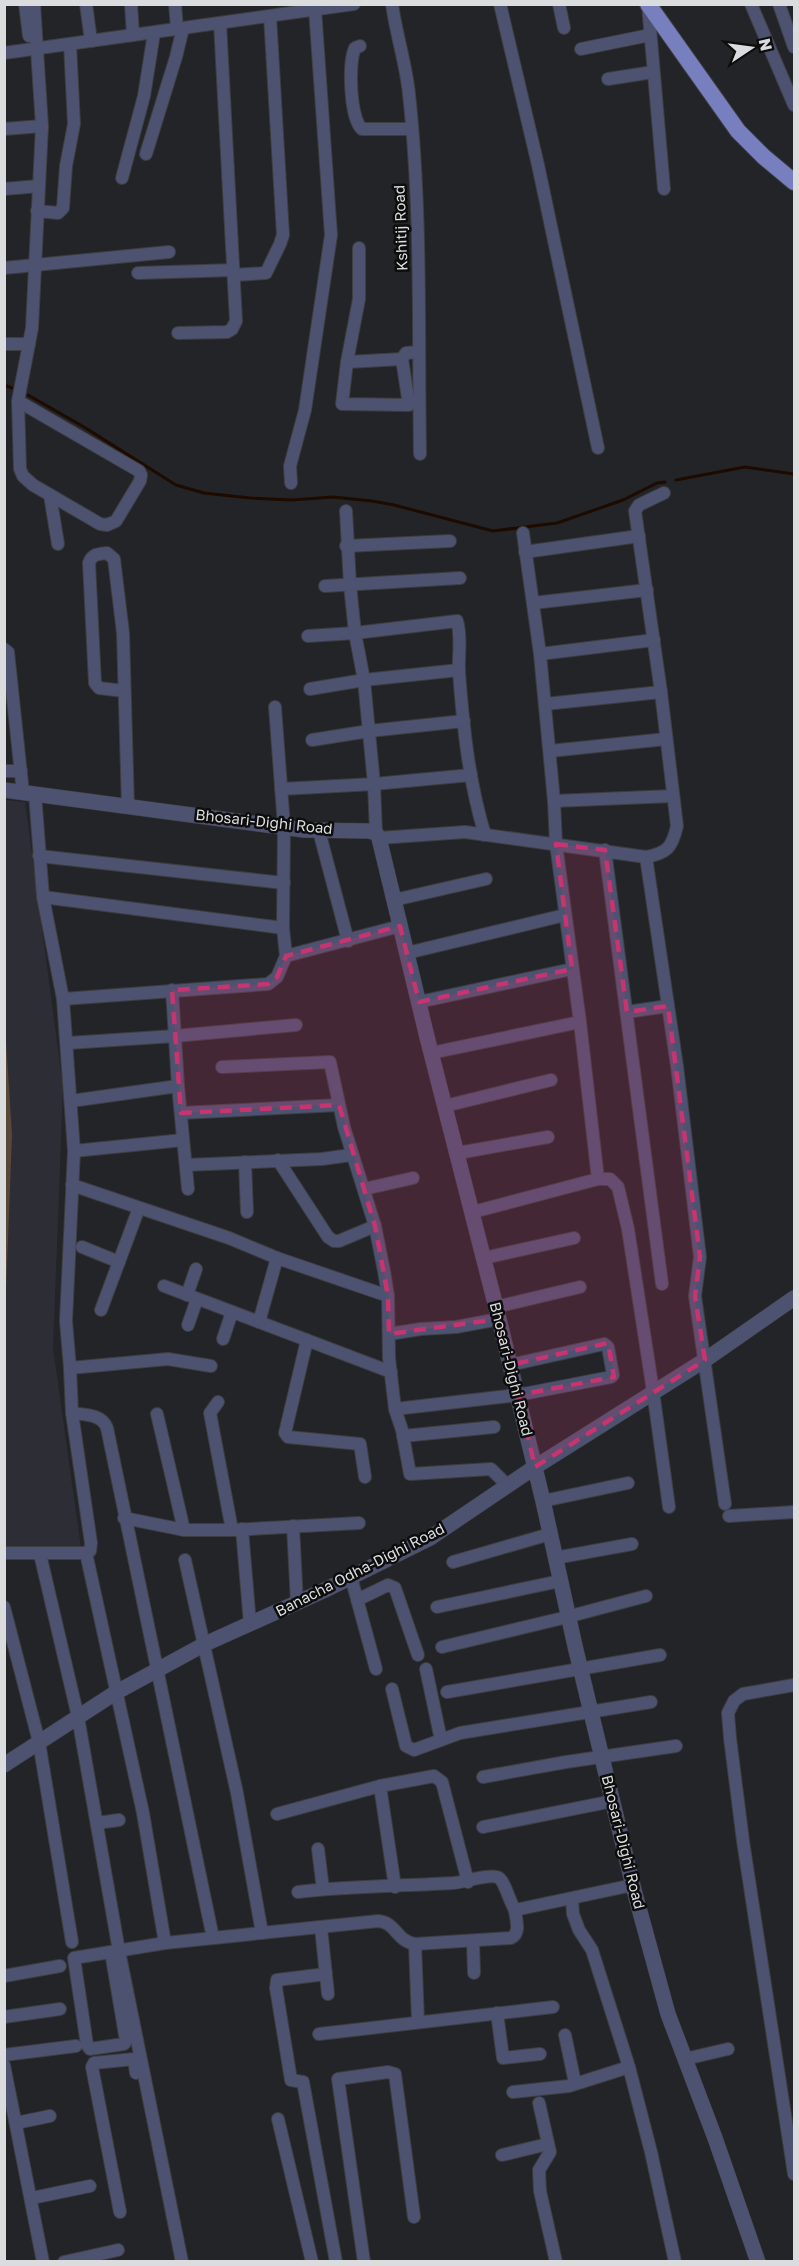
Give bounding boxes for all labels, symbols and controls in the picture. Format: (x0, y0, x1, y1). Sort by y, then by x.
north arrow (721, 18, 781, 78)
text: N (755, 36, 777, 53)
street label: Kshitij Road (390, 185, 410, 271)
street label: Bhosari-Dighi Road (195, 805, 334, 837)
street label: Bhosari-Dighi Road (487, 1300, 537, 1438)
street label: Banacha Odha-Dighi Road (272, 1519, 447, 1620)
street label: Bhosari-Dighi Road (599, 1773, 649, 1911)

